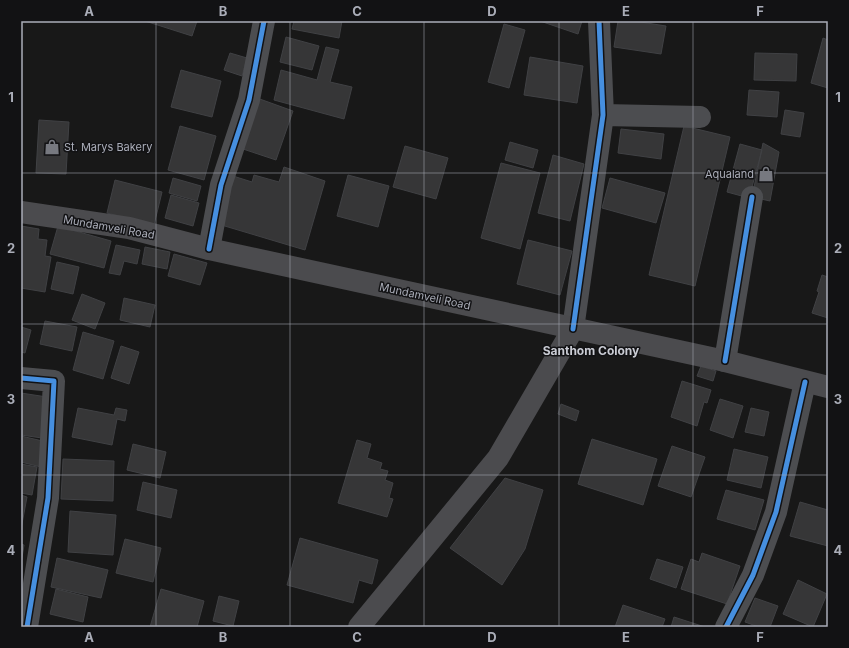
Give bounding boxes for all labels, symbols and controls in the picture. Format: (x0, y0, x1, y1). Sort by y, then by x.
text: A (84, 3, 94, 19)
text: B (219, 3, 228, 19)
text: C (352, 3, 362, 19)
text: D (487, 3, 497, 19)
text: E (622, 3, 630, 19)
text: F (756, 3, 764, 19)
text: 1 (8, 89, 14, 105)
text: 1 (835, 89, 841, 105)
shop icon: St. Marys Bakery (43, 138, 61, 156)
place label: St. Marys Bakery (64, 140, 153, 154)
shop icon: Aqualand (757, 165, 775, 183)
place label: Aqualand (705, 167, 754, 181)
street label: Mundamveli Road (62, 212, 156, 242)
text: 2 (7, 240, 15, 256)
text: 2 (834, 240, 842, 256)
street label: Mundamveli Road (378, 280, 472, 312)
district label: Santhom Colony (543, 343, 640, 358)
text: 3 (7, 391, 15, 407)
text: 3 (834, 391, 842, 407)
text: 4 (7, 542, 16, 558)
text: 4 (834, 542, 843, 558)
text: A (84, 629, 94, 645)
text: B (219, 629, 228, 645)
text: C (352, 629, 362, 645)
text: D (487, 629, 497, 645)
text: E (622, 629, 630, 645)
text: F (756, 629, 764, 645)

